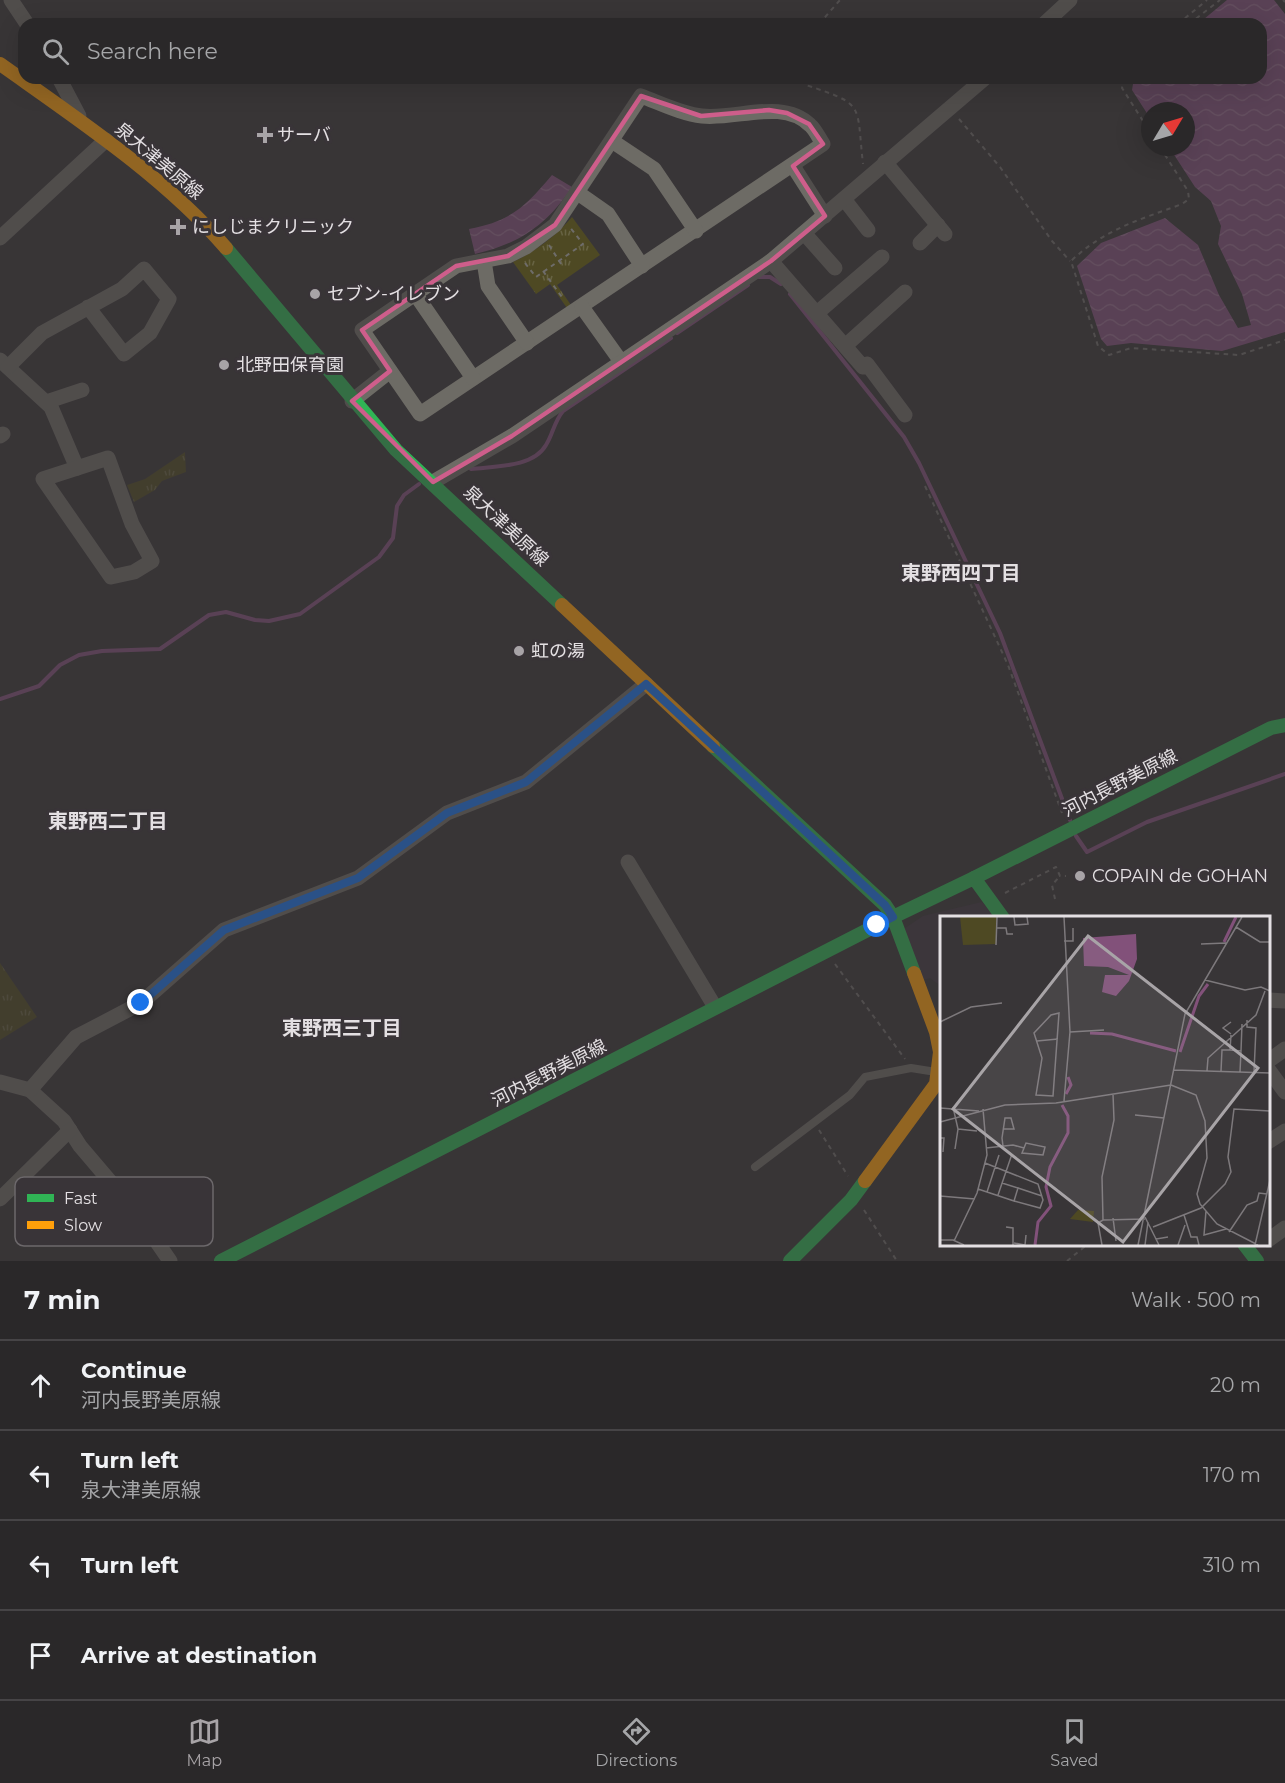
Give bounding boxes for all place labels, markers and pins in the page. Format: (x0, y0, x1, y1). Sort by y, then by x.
place label: サーバ (277, 124, 331, 146)
marker: サーバ (258, 128, 272, 142)
place label: にしじまクリニック (192, 216, 354, 238)
marker: にしじまクリニック (169, 218, 187, 236)
place label: セブン-イレブン (327, 283, 460, 305)
marker: セブン-イレブン (308, 287, 322, 301)
place label: 北野田保育園 (236, 354, 344, 376)
marker: 北野田保育園 (217, 358, 231, 372)
place label: 虹の湯 (531, 640, 585, 662)
marker: 虹の湯 (512, 644, 526, 658)
place label: COPAIN de GOHAN (1092, 865, 1268, 887)
marker: COPAIN de GOHAN (1073, 869, 1087, 883)

